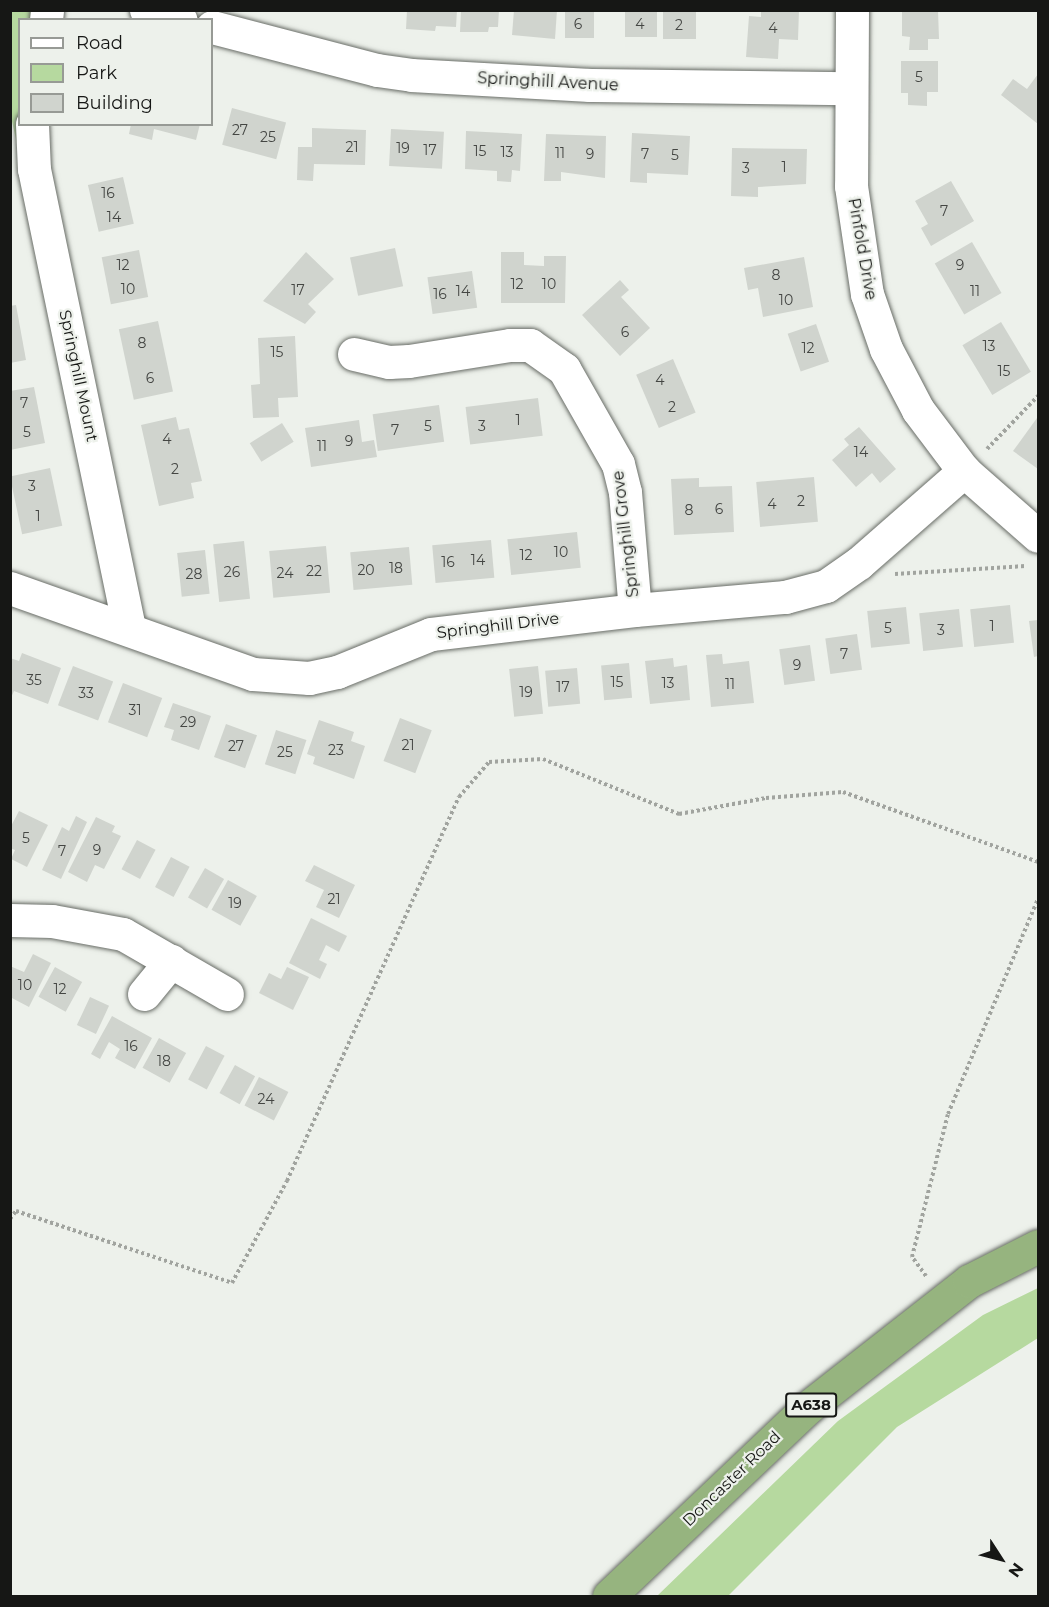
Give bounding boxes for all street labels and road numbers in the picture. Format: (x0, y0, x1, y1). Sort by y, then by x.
street label: Springhill Avenue (477, 69, 619, 95)
street label: Pinfold Drive (844, 197, 880, 301)
street label: Springhill Mount (55, 308, 101, 444)
street label: Springhill Grove (609, 470, 643, 598)
street label: Springhill Drive (436, 609, 560, 643)
road number: A638 (784, 1393, 838, 1417)
street label: Doncaster Road (679, 1427, 785, 1531)

